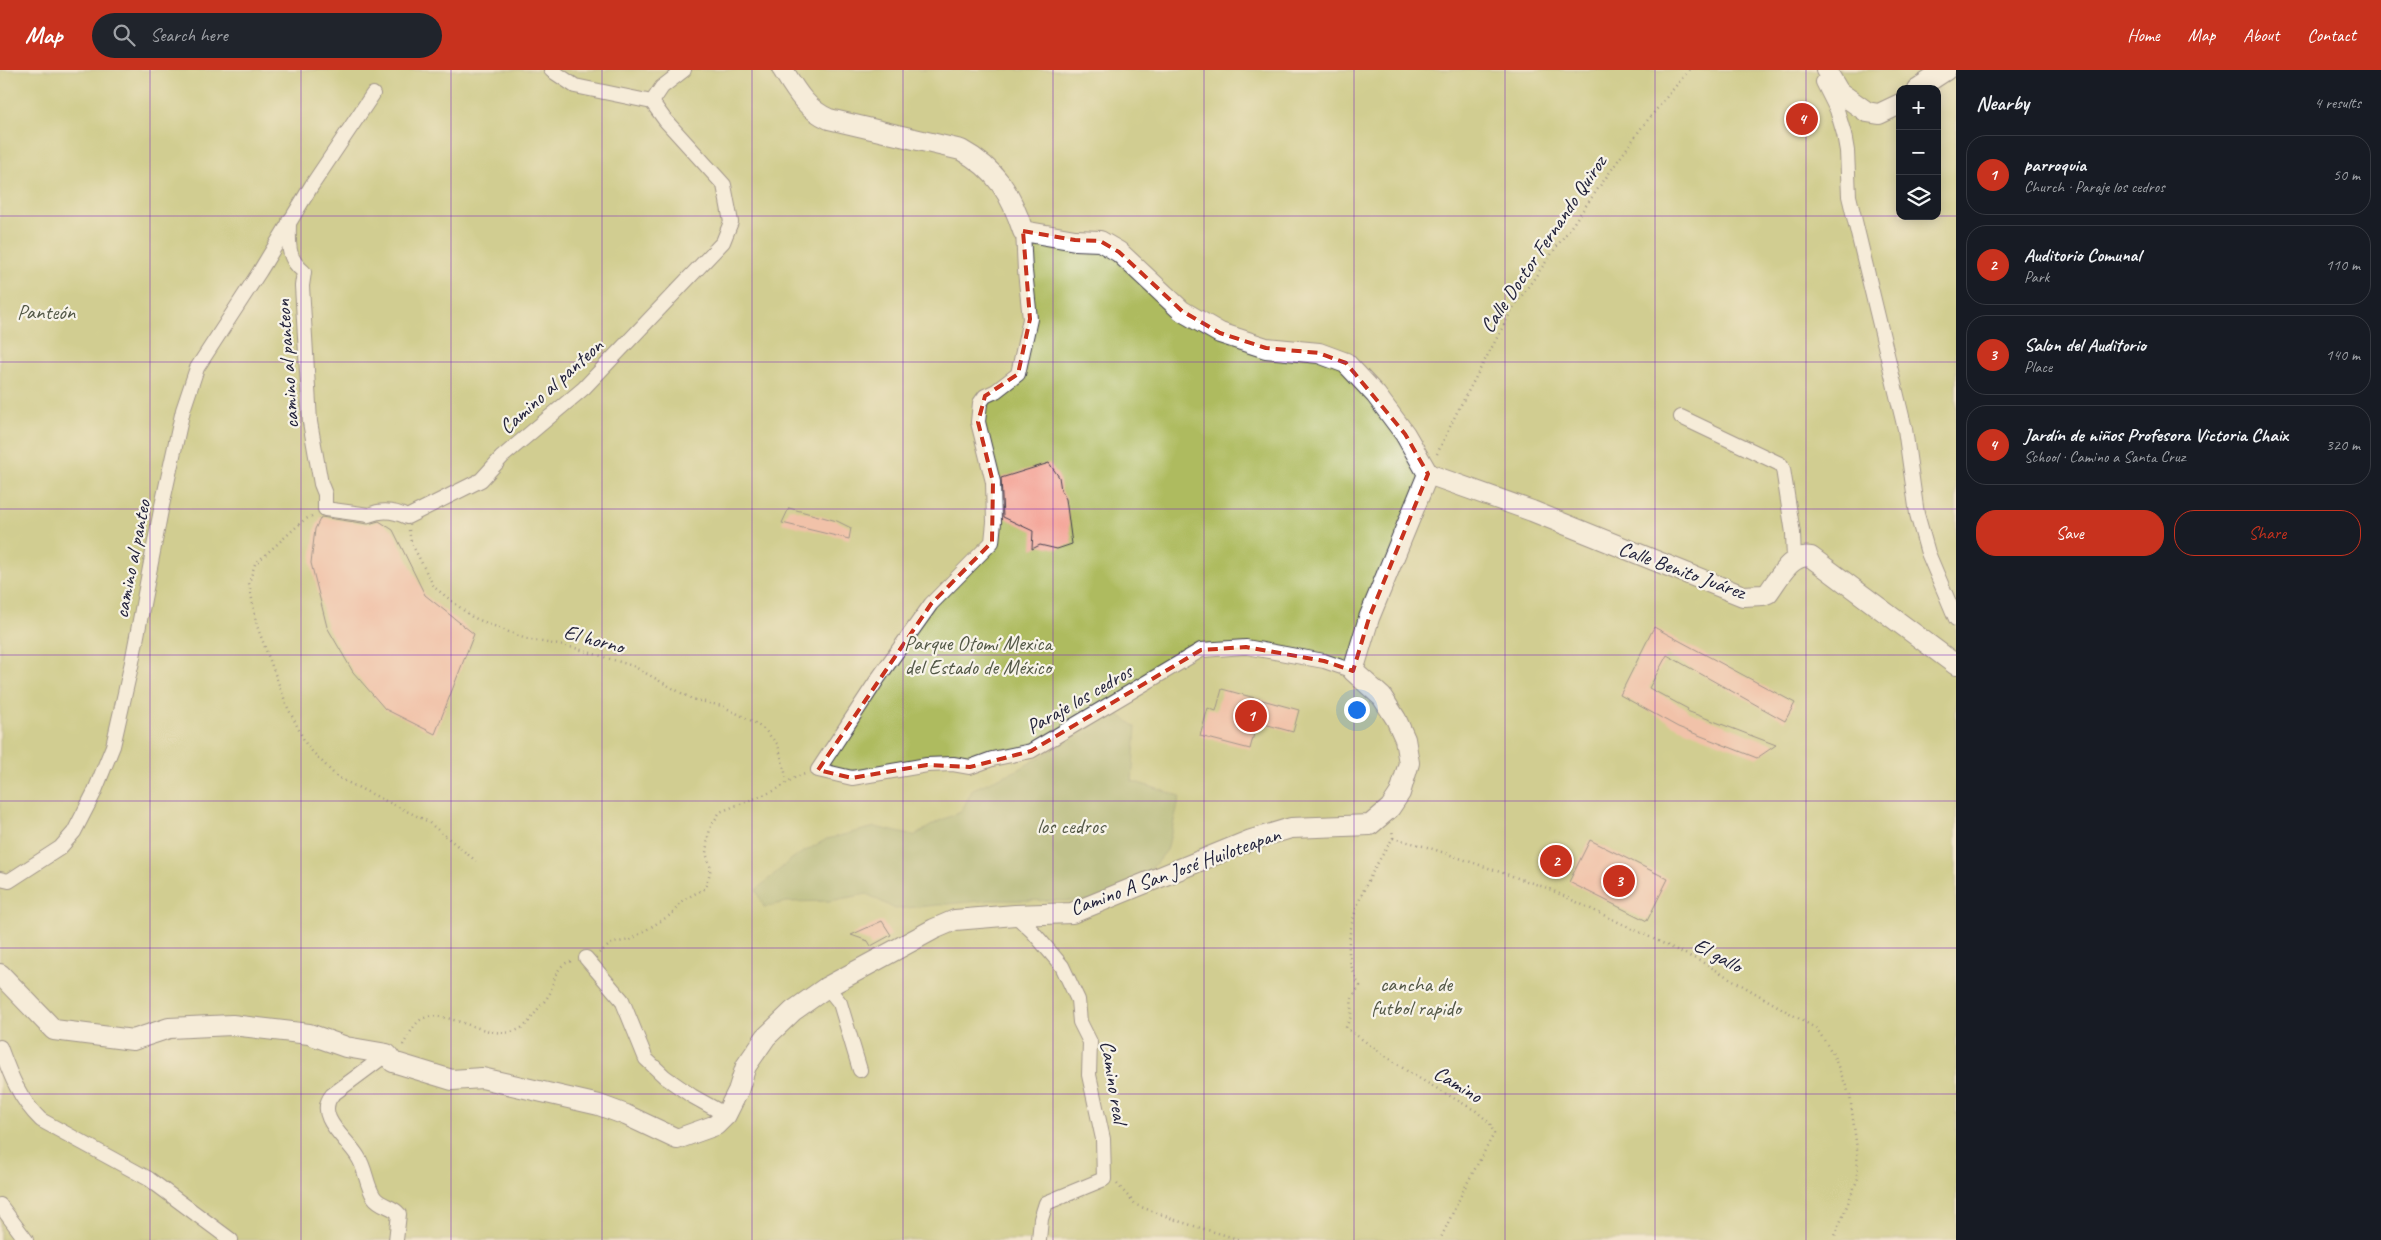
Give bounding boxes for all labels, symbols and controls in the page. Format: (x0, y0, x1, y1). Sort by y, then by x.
search box (92, 13, 442, 58)
text: Map (25, 20, 62, 50)
icon: search (110, 21, 138, 49)
text: Search here (150, 23, 228, 47)
text: Home (2127, 24, 2160, 46)
text: Map (2188, 24, 2215, 46)
text: About (2243, 24, 2279, 46)
text: Contact (2307, 24, 2356, 46)
map controls (1896, 85, 1941, 220)
button: + (1896, 85, 1941, 130)
text: Nearby (1976, 90, 2029, 116)
text: 4 results (2314, 93, 2361, 113)
pin: 4 (1786, 100, 1818, 138)
button: − (1896, 130, 1941, 175)
street label: Calle Doctor Fernando Quiroz (1474, 149, 1613, 338)
text: parroquia (2024, 153, 2086, 177)
text: 1 (1989, 165, 1997, 185)
text: 50 m (2333, 165, 2360, 185)
button: layers (1896, 175, 1941, 220)
text: Church · Paraje los cedros (2024, 177, 2165, 197)
text: Auditorio Comunal (2024, 243, 2141, 267)
text: 2 (1989, 255, 1997, 275)
text: 110 m (2326, 255, 2360, 275)
text: Park (2024, 267, 2049, 287)
street label: camino al panteon (269, 298, 304, 430)
park label: Panteón (17, 299, 76, 325)
street label: Camino al panteon (494, 332, 609, 439)
text: Salon del Auditorio (2024, 333, 2146, 357)
text: 3 (1989, 345, 1997, 365)
text: 140 m (2326, 345, 2360, 365)
text: Place (2024, 357, 2052, 377)
text: Jardín de niños Profesora Victoria Chaix (2024, 423, 2288, 447)
text: 4 (1989, 435, 1997, 455)
text: 320 m (2326, 435, 2360, 455)
text: School · Camino a Santa Cruz (2024, 447, 2185, 467)
street label: camino al panteo (108, 496, 157, 620)
button: Save (1976, 510, 2164, 556)
button: Share (2174, 510, 2361, 556)
street label: Calle Benito Juárez (1615, 535, 1751, 606)
street label: El horno (561, 619, 629, 660)
park label: Parque Otomí Mexica del Estado de México (904, 630, 1054, 680)
street label: Paraje los cedros (1021, 657, 1138, 740)
pin: 1 (1235, 697, 1267, 735)
your location (1344, 697, 1370, 723)
park label: los cedros (1037, 813, 1107, 839)
street label: Camino A San José Huiloteapan (1066, 821, 1284, 921)
pin: 2 (1540, 842, 1572, 880)
pin: 3 (1603, 862, 1635, 900)
street label: El gallo (1689, 932, 1749, 980)
park label: cancha de futbol rapido (1371, 971, 1463, 1021)
street label: Camino real (1095, 1039, 1134, 1128)
street label: Camino (1429, 1060, 1488, 1109)

